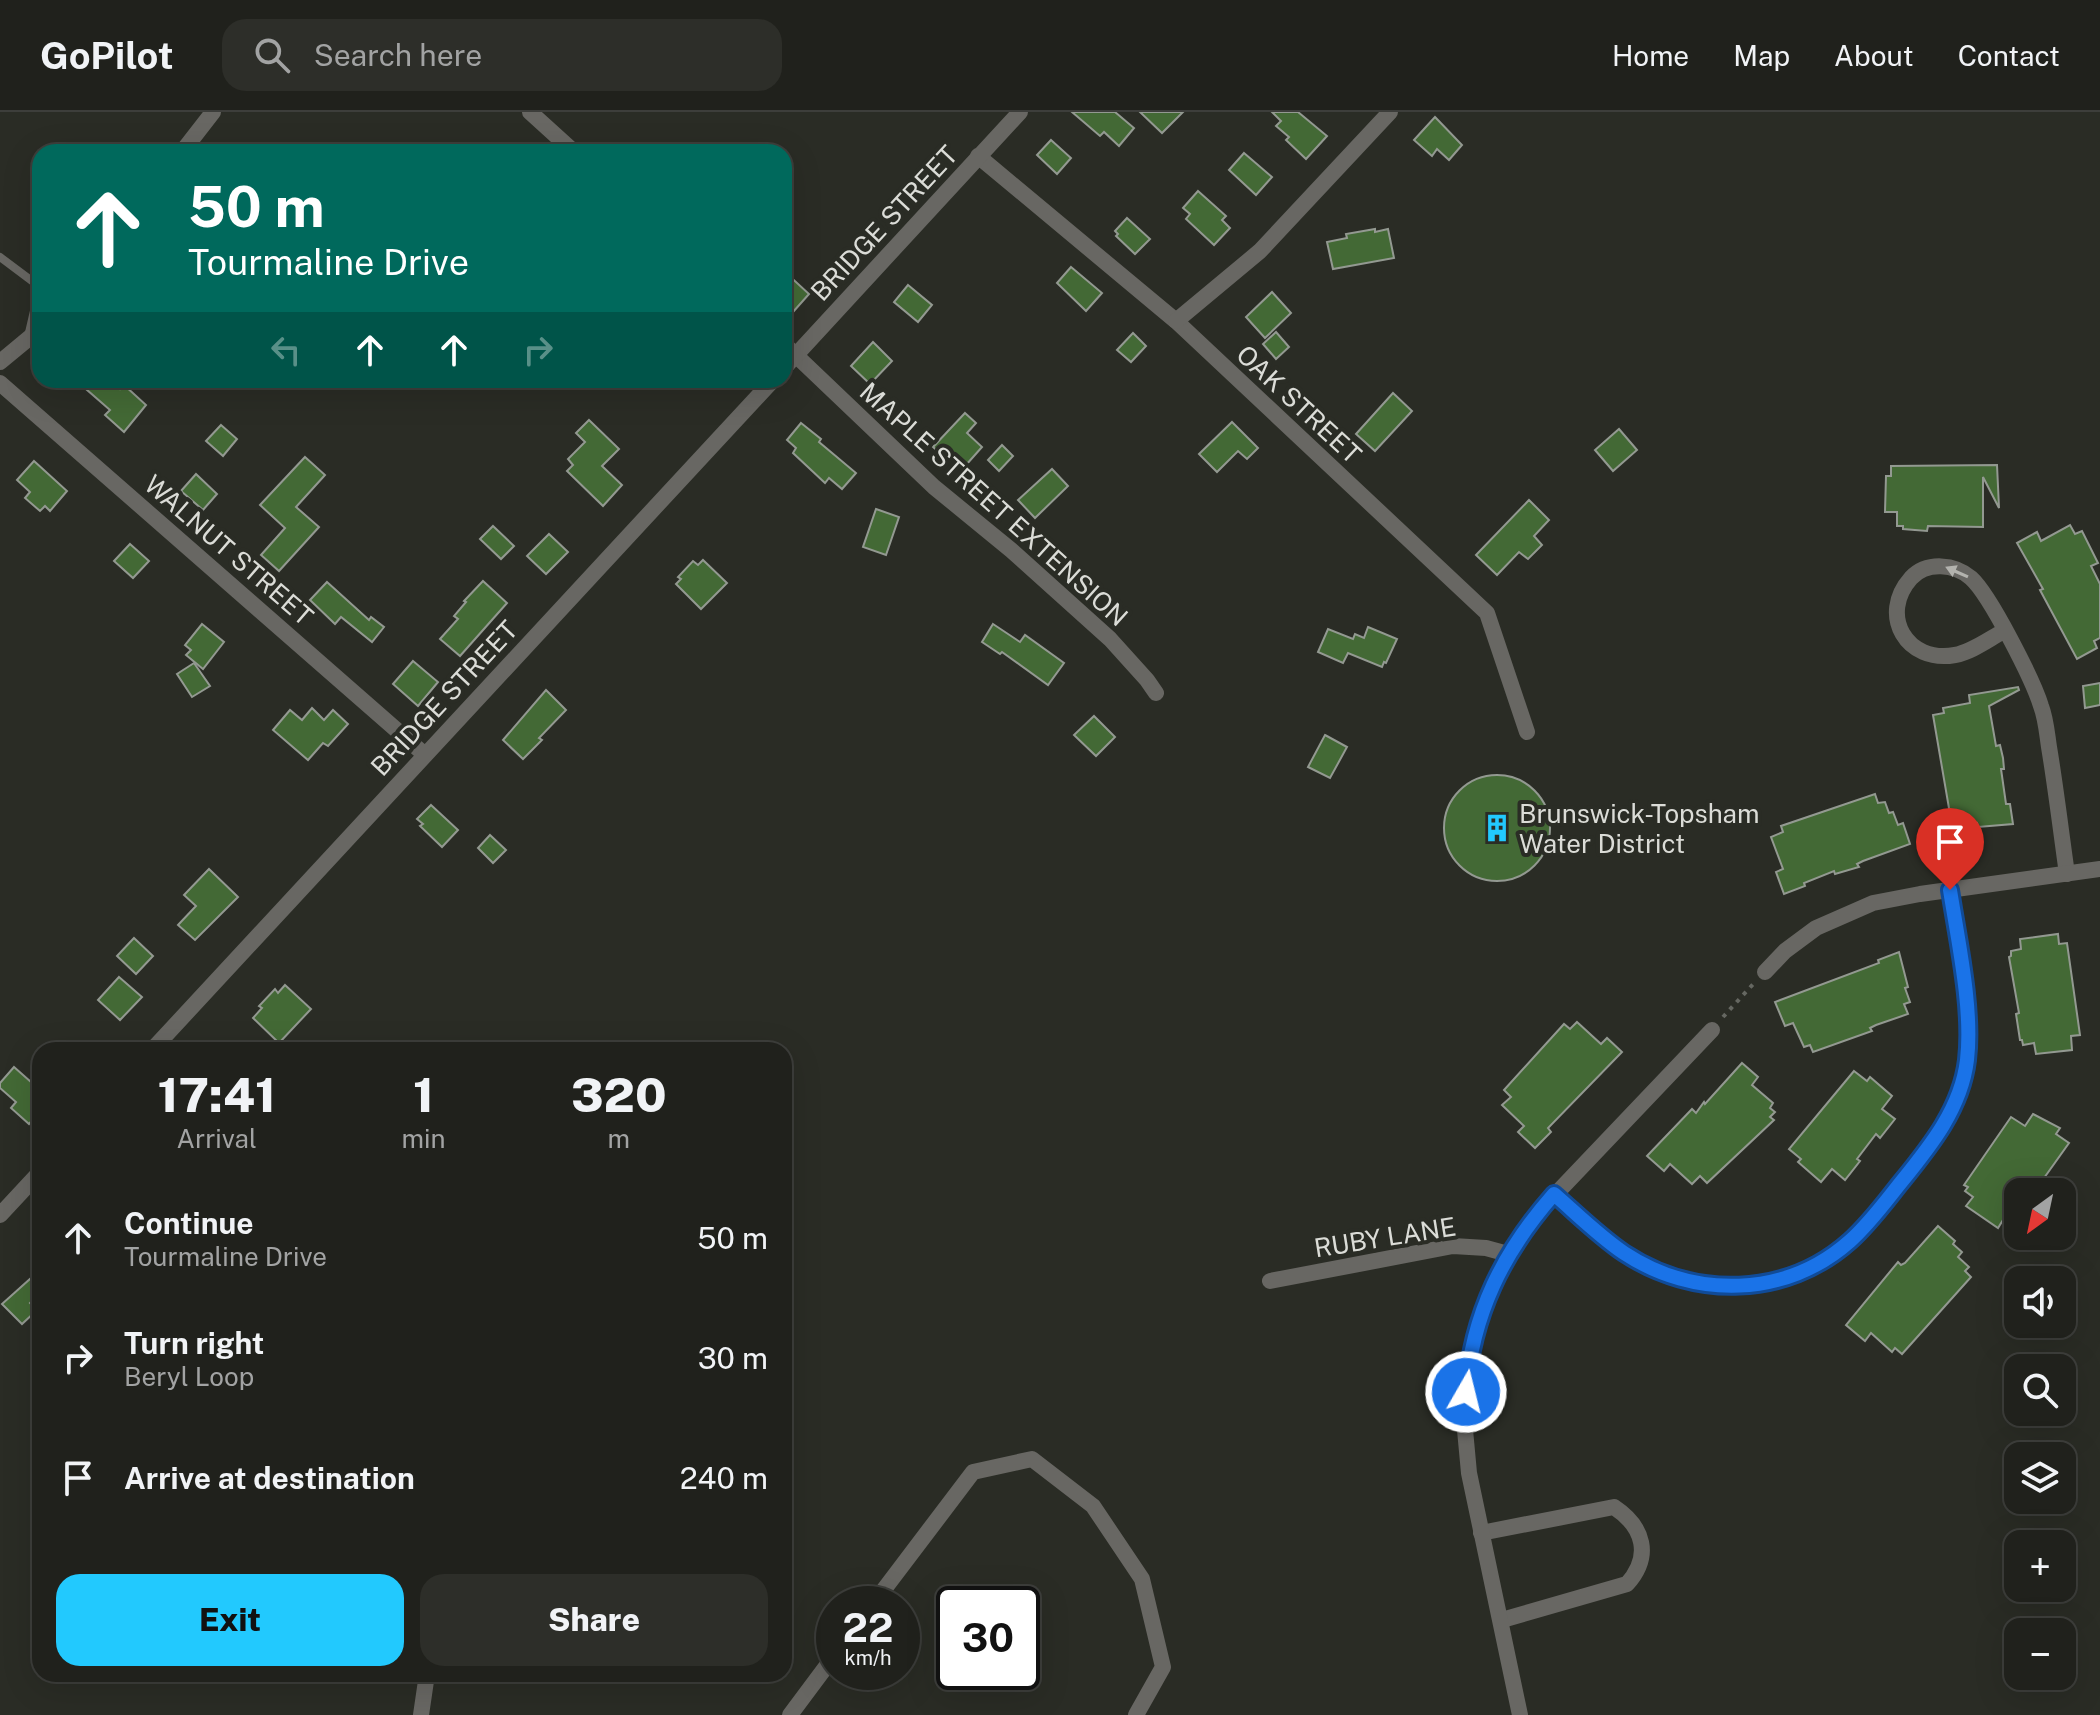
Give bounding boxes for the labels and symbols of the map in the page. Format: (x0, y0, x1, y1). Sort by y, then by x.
street label: BRIDGE STREET (804, 139, 964, 307)
street label: OAK STREET (1230, 338, 1368, 470)
street label: MAPLE STREET EXTENSION (854, 376, 1134, 632)
street label: WALNUT STREET (138, 468, 320, 632)
one-way arrow (1945, 565, 1969, 578)
street label: BRIDGE STREET (364, 614, 524, 782)
place label: Brunswick-Topsham Water District (1519, 798, 1759, 859)
pin (1916, 808, 1984, 890)
building icon: Brunswick-Topsham Water District (1482, 813, 1512, 843)
north arrow (2004, 1178, 2076, 1250)
street label: RUBY LANE (1312, 1210, 1458, 1264)
position arrow (1424, 1350, 1508, 1434)
speed limit sign: 30 (936, 1586, 1040, 1690)

